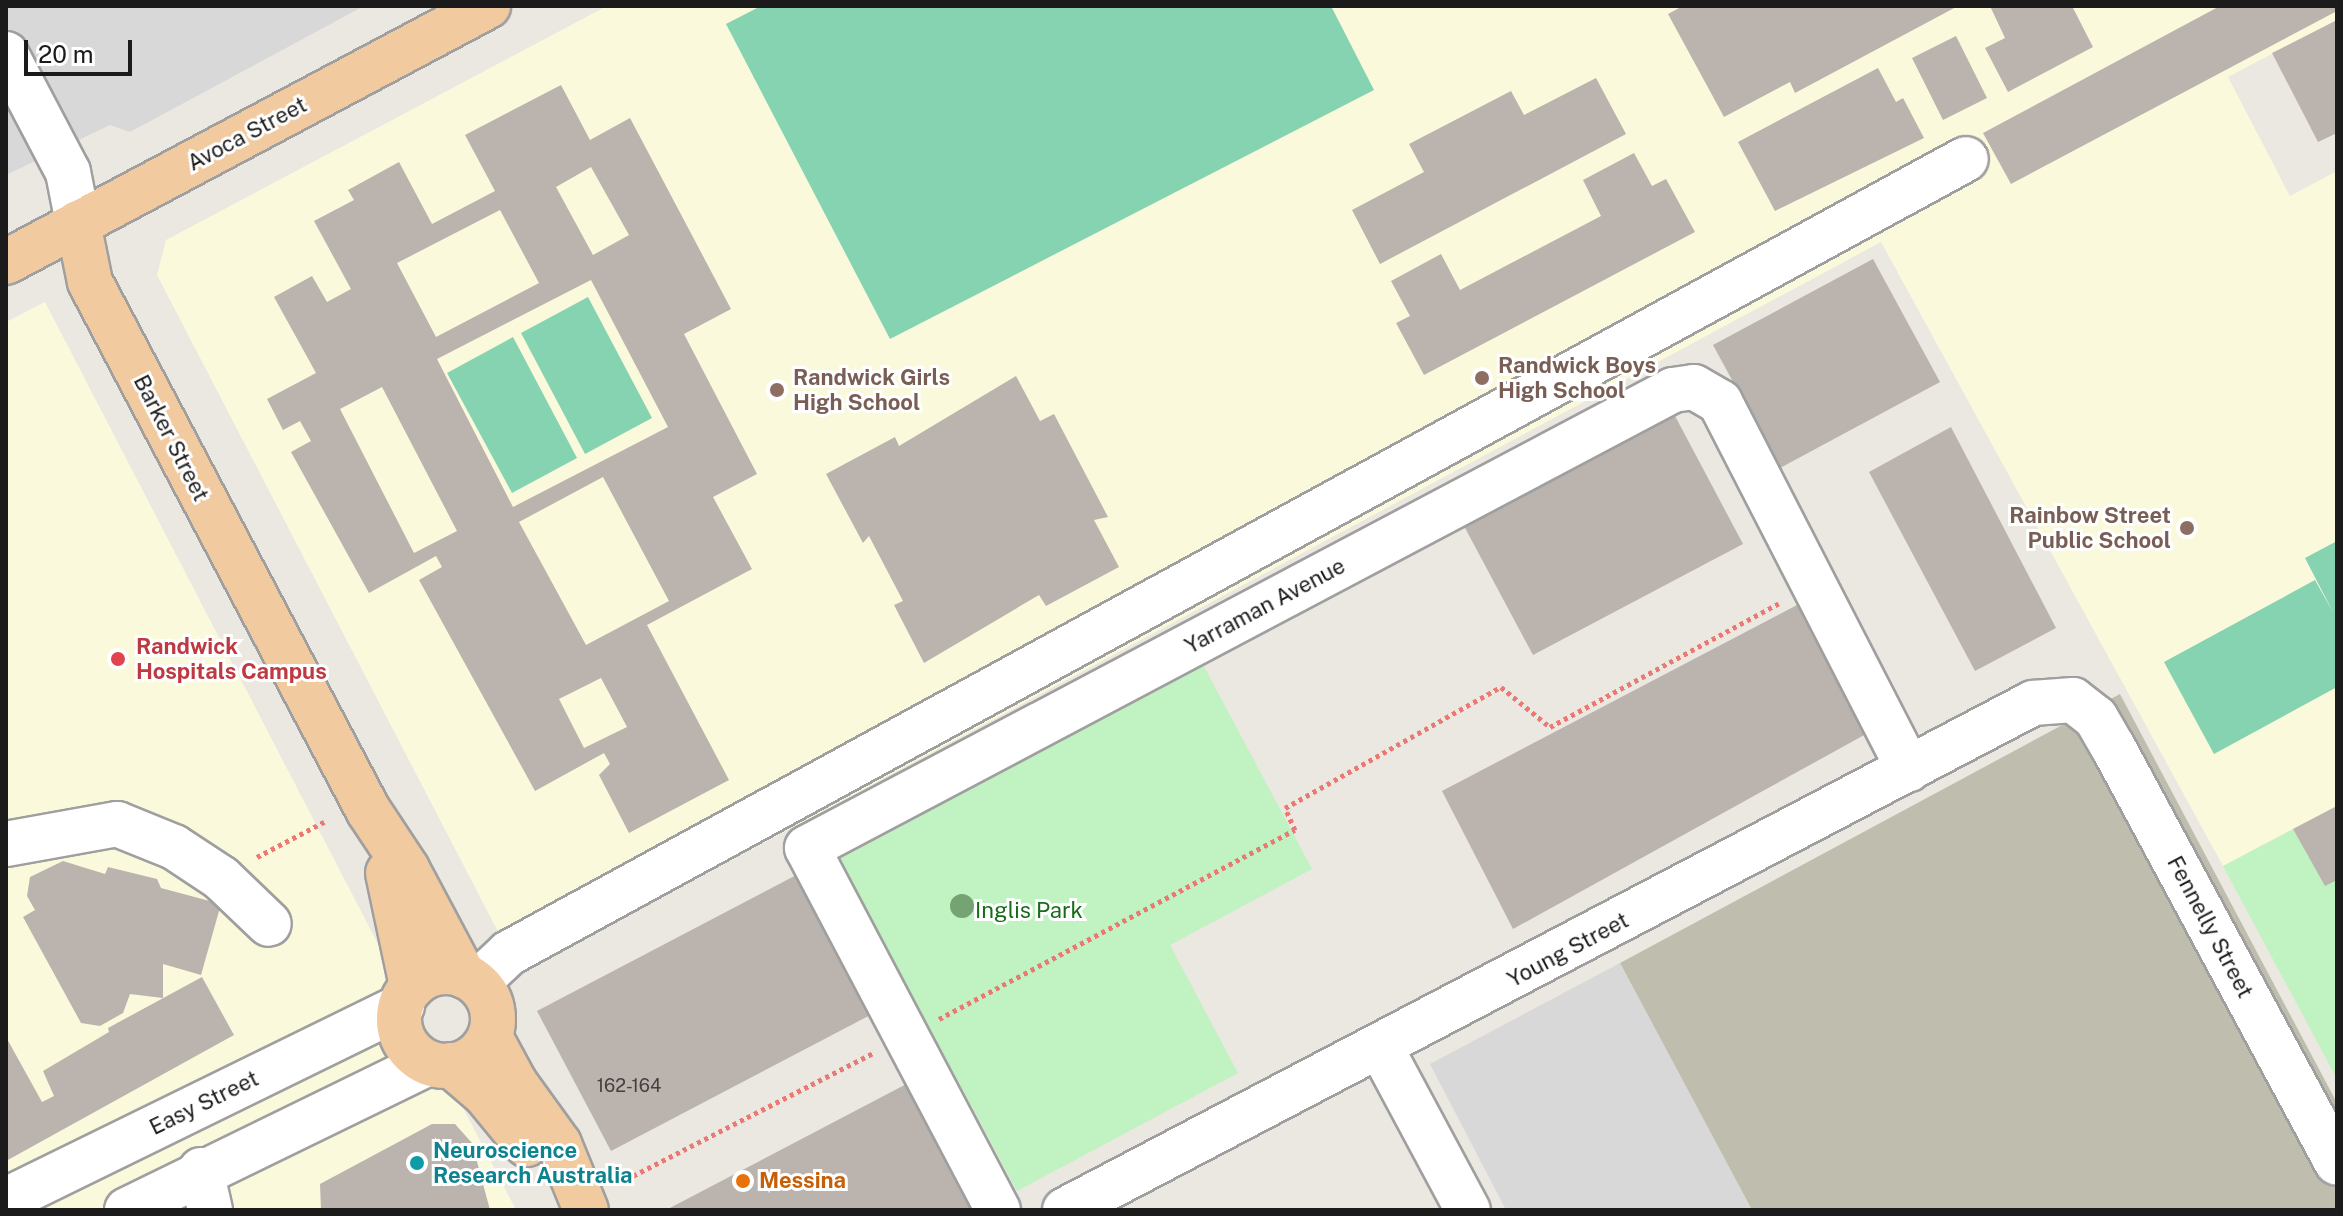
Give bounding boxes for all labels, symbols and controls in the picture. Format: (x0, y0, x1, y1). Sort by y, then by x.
scale bar (28, 24, 136, 74)
text: 20 m (38, 40, 94, 68)
street label: Avoca Street (183, 92, 311, 176)
place label: Randwick Boys High School (1498, 352, 1656, 404)
place label: Randwick Girls High School (793, 364, 950, 416)
marker: Randwick Boys High School (1473, 369, 1491, 387)
street label: Barker Street (128, 371, 214, 505)
marker: Randwick Girls High School (768, 381, 786, 399)
place label: Rainbow Street Public School (2009, 502, 2171, 554)
marker: Rainbow Street Public School (2178, 519, 2196, 537)
street label: Yarraman Avenue (1180, 553, 1350, 659)
place label: Randwick Hospitals Campus (136, 633, 327, 684)
marker: Randwick Hospitals Campus (107, 648, 129, 670)
street label: Fennelly Street (2161, 851, 2259, 1003)
park label: Inglis Park (975, 898, 1083, 924)
street label: Young Street (1503, 907, 1633, 993)
street label: Easy Street (145, 1065, 263, 1141)
house number: 162-164 (597, 1075, 661, 1097)
place label: Neuroscience Research Australia (433, 1137, 632, 1188)
marker: Neuroscience Research Australia (408, 1154, 426, 1172)
place label: Messina (759, 1168, 846, 1194)
marker: Messina (734, 1172, 752, 1190)

